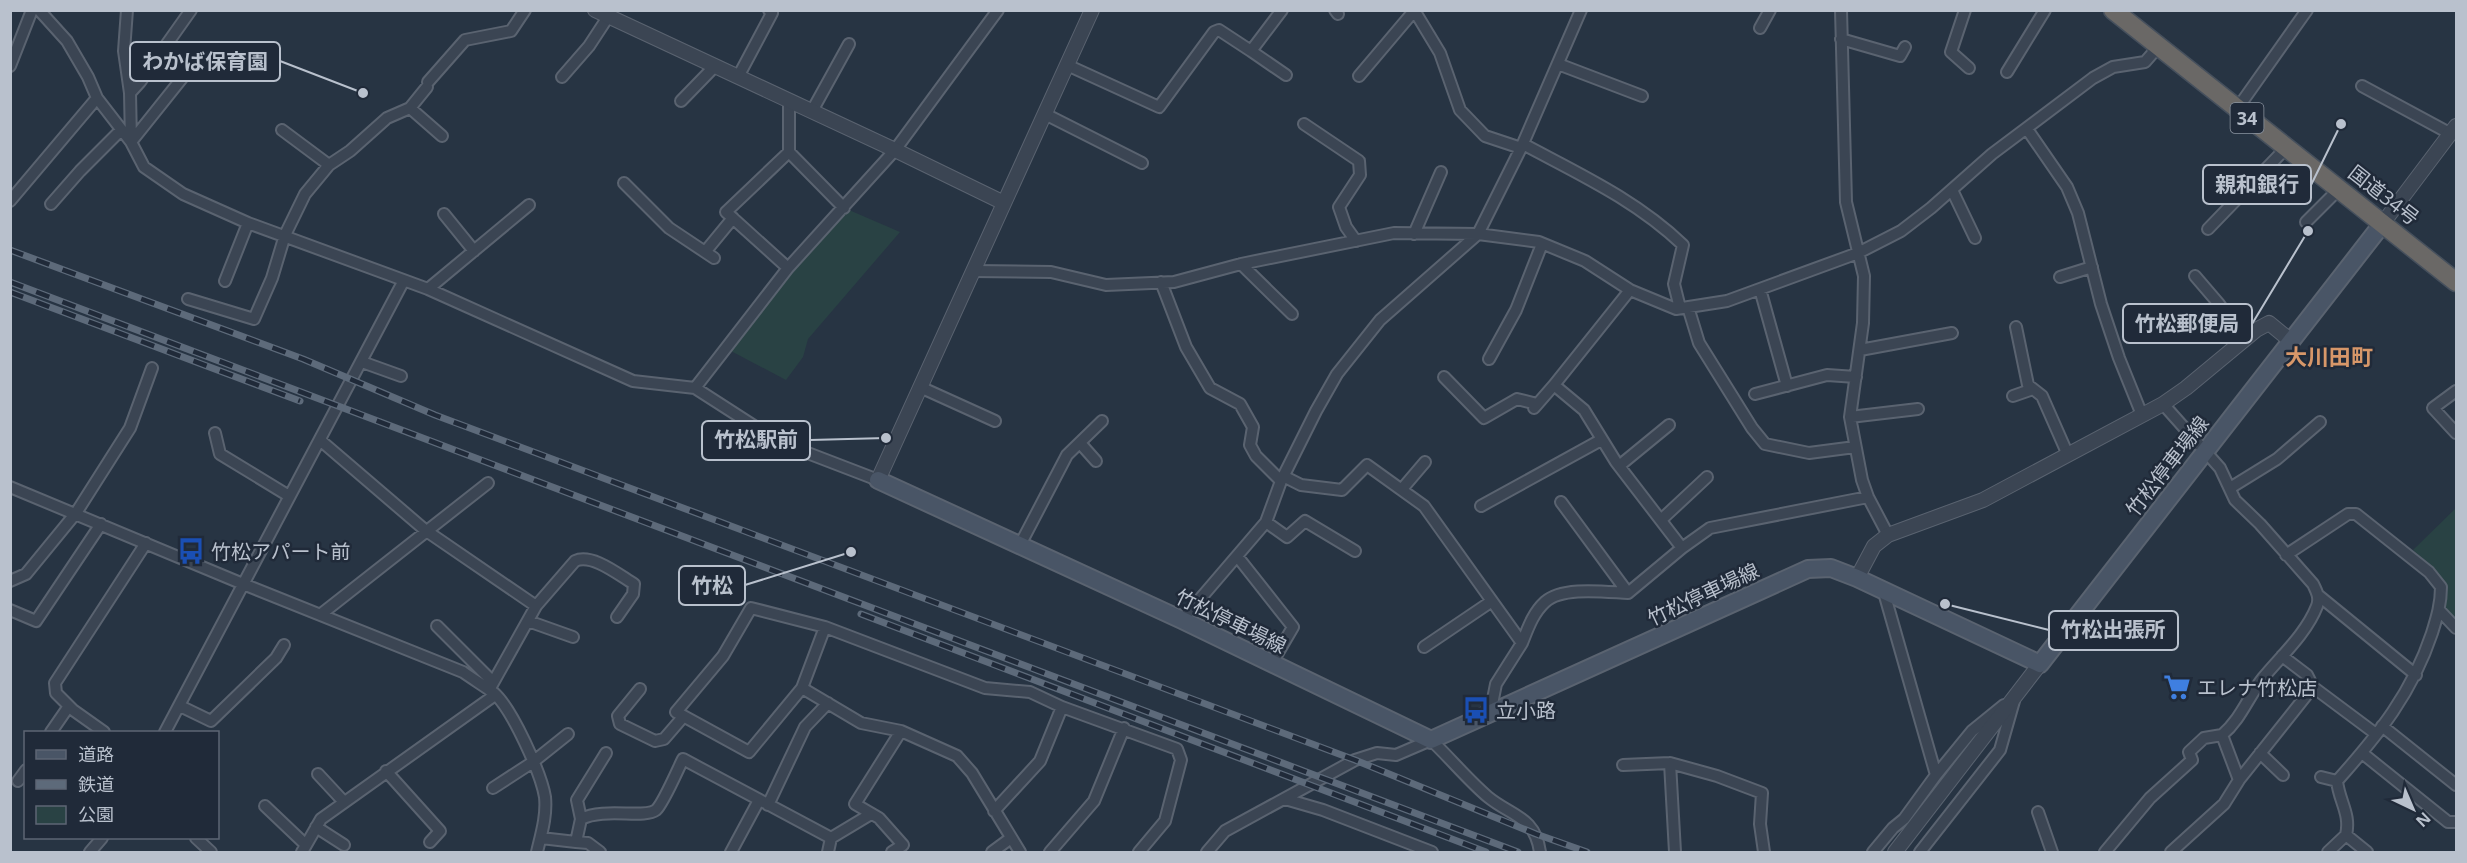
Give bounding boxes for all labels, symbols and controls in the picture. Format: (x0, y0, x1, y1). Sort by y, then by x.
callout: わかば保育園 (130, 42, 280, 81)
text: わかば保育園 (142, 47, 268, 75)
road number: 34 (2230, 103, 2264, 133)
street label: 国道34号 (2343, 159, 2425, 231)
callout: 親和銀行 (2203, 165, 2311, 204)
text: 親和銀行 (2215, 170, 2299, 198)
callout: 竹松郵便局 (2123, 304, 2252, 343)
text: 竹松郵便局 (2135, 309, 2240, 337)
district label: 大川田町 (2285, 341, 2373, 371)
street label: 竹松停車場線 (2119, 410, 2215, 522)
callout: 竹松駅前 (702, 421, 810, 460)
text: 竹松駅前 (714, 425, 798, 453)
bus stop icon: 竹松アパート前 (176, 536, 206, 566)
place label: 竹松アパート前 (211, 538, 351, 565)
street label: 竹松停車場線 (1643, 556, 1763, 632)
callout: 竹松 (679, 566, 745, 605)
text: 竹松 (691, 571, 733, 599)
street label: 竹松停車場線 (1171, 583, 1291, 659)
callout: 竹松出張所 (2049, 611, 2178, 650)
text: 竹松出張所 (2061, 615, 2166, 643)
supermarket icon: エレナ竹松店 (2162, 672, 2192, 702)
place label: エレナ竹松店 (2197, 674, 2317, 701)
bus stop icon: 立小路 (1461, 695, 1491, 725)
place label: 立小路 (1496, 697, 1556, 724)
legend (24, 731, 219, 839)
text: 道路 (78, 742, 114, 766)
text: 鉄道 (78, 772, 114, 796)
north arrow (2383, 779, 2443, 839)
text: 公園 (78, 802, 114, 826)
text: N (2411, 807, 2436, 832)

